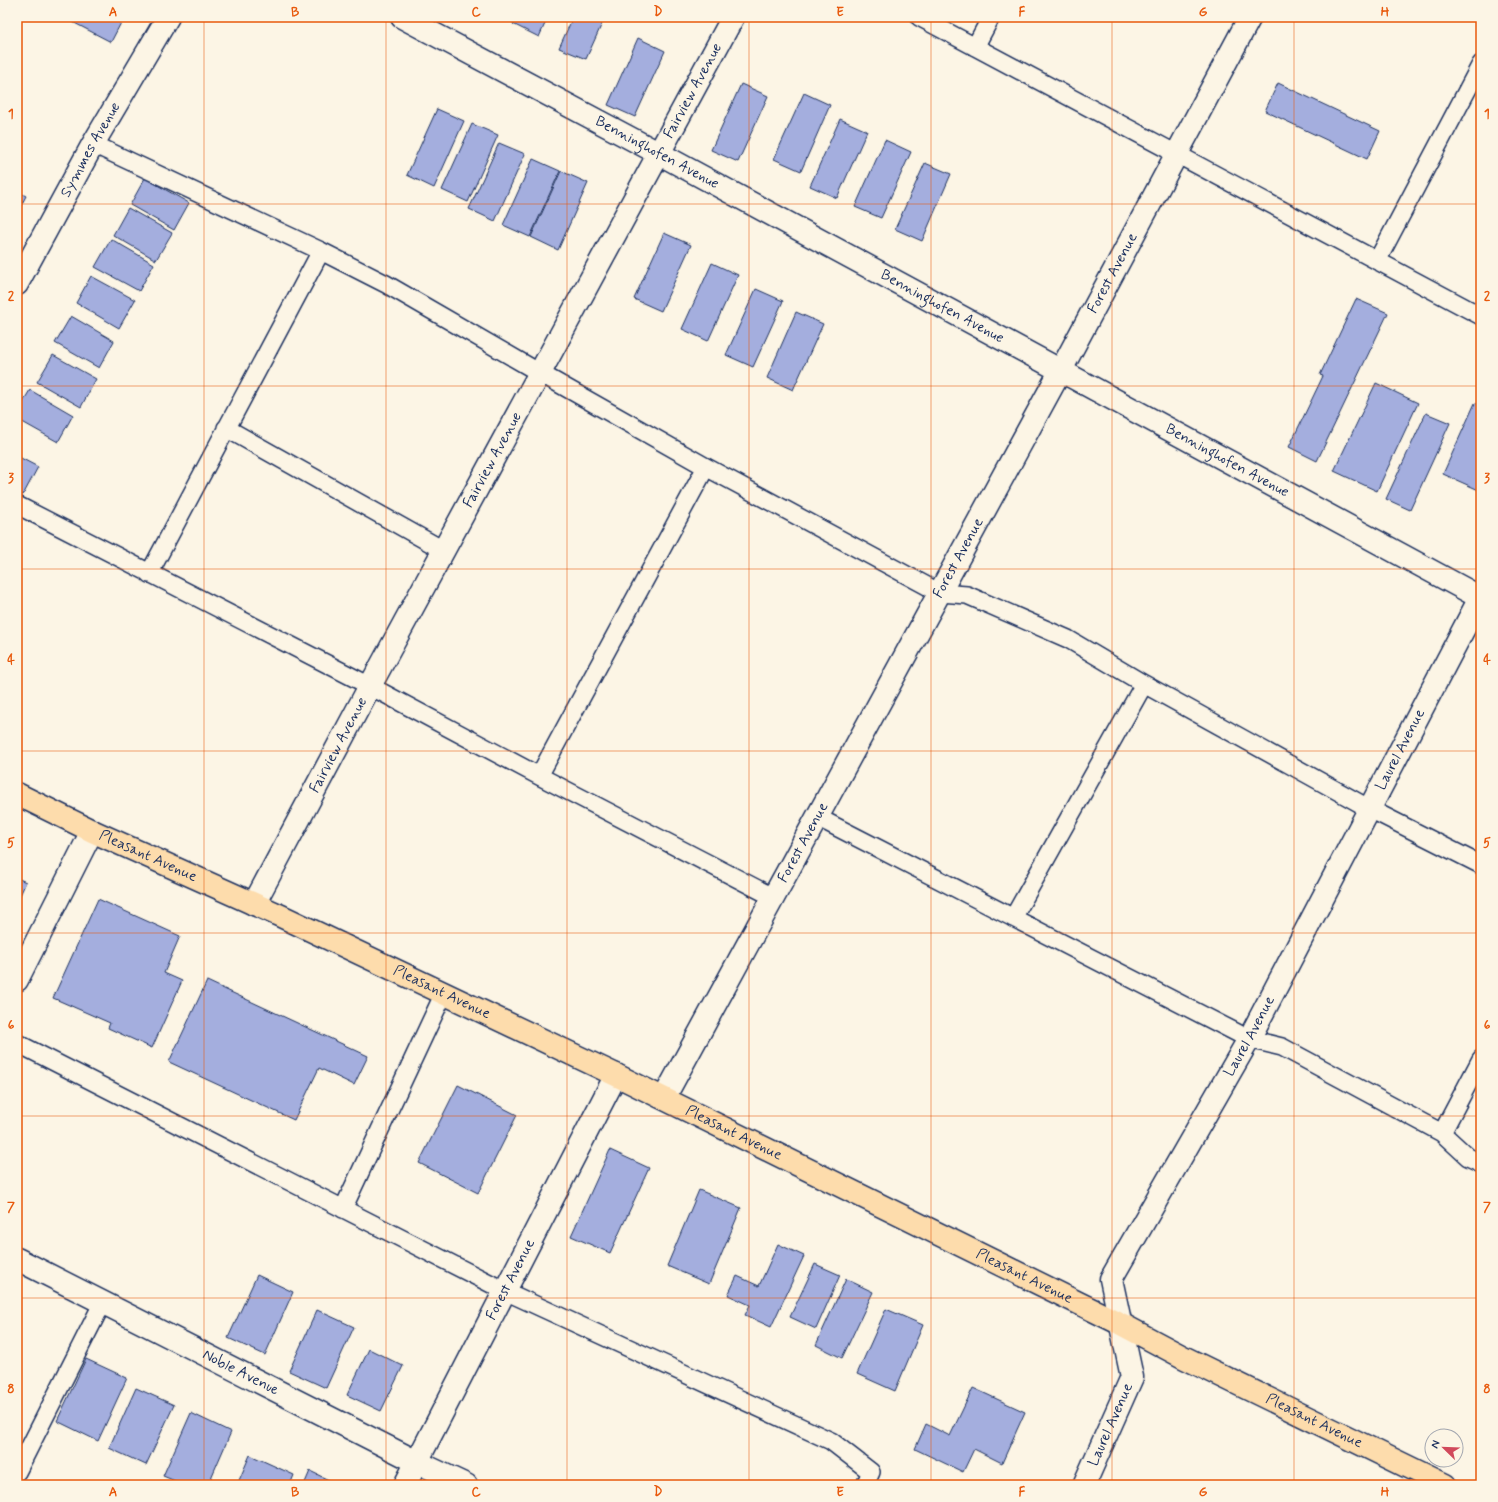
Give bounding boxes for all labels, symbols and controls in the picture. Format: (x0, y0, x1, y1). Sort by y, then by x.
text: A (109, 4, 117, 21)
text: B (291, 4, 300, 21)
text: C (471, 4, 481, 21)
text: D (654, 4, 663, 21)
text: E (836, 4, 844, 21)
text: F (1019, 4, 1026, 21)
text: G (1199, 4, 1208, 21)
text: H (1381, 4, 1390, 21)
street label: Fairview Avenue (659, 39, 727, 142)
street label: Symmes Avenue (56, 98, 126, 201)
text: 1 (8, 106, 14, 123)
text: 1 (1484, 106, 1490, 123)
street label: Benninghofen Avenue (592, 111, 723, 194)
street label: Forest Avenue (1083, 229, 1143, 317)
street label: Benninghofen Avenue (877, 265, 1008, 348)
text: 2 (8, 288, 15, 305)
text: 2 (1484, 288, 1491, 305)
street label: Fairview Avenue (459, 409, 527, 511)
street label: Benninghofen Avenue (1162, 419, 1293, 502)
text: 3 (8, 470, 14, 487)
text: 3 (1484, 470, 1490, 487)
street label: Forest Avenue (928, 514, 988, 602)
text: 4 (7, 652, 15, 669)
text: 4 (1483, 652, 1491, 669)
street label: Fairview Avenue (305, 693, 372, 797)
street label: Laurel Avenue (1371, 705, 1430, 794)
street label: Forest Avenue (773, 799, 833, 886)
street label: Pleasant Avenue (96, 825, 200, 887)
text: 5 (7, 835, 15, 852)
text: 5 (1483, 835, 1491, 852)
street label: Pleasant Avenue (390, 961, 494, 1024)
street label: Laurel Avenue (1219, 992, 1280, 1080)
text: 6 (8, 1017, 15, 1034)
text: 6 (1484, 1017, 1491, 1034)
street label: Pleasant Avenue (682, 1101, 786, 1165)
text: 7 (7, 1199, 15, 1216)
text: 7 (1483, 1199, 1491, 1216)
street label: Forest Avenue (481, 1236, 540, 1324)
street label: Pleasant Avenue (973, 1244, 1076, 1309)
street label: Noble Avenue (199, 1345, 283, 1400)
street label: Laurel Avenue (1084, 1380, 1138, 1469)
text: 8 (7, 1381, 15, 1398)
text: 8 (1483, 1381, 1491, 1398)
street label: Pleasant Avenue (1262, 1389, 1366, 1453)
north arrow (1424, 1428, 1464, 1468)
text: N (1428, 1438, 1444, 1451)
text: A (109, 1484, 117, 1501)
text: B (291, 1484, 300, 1501)
text: C (471, 1484, 481, 1501)
text: D (654, 1484, 663, 1501)
text: E (836, 1484, 844, 1501)
text: F (1019, 1484, 1026, 1501)
text: G (1199, 1484, 1208, 1501)
text: H (1381, 1484, 1390, 1501)

